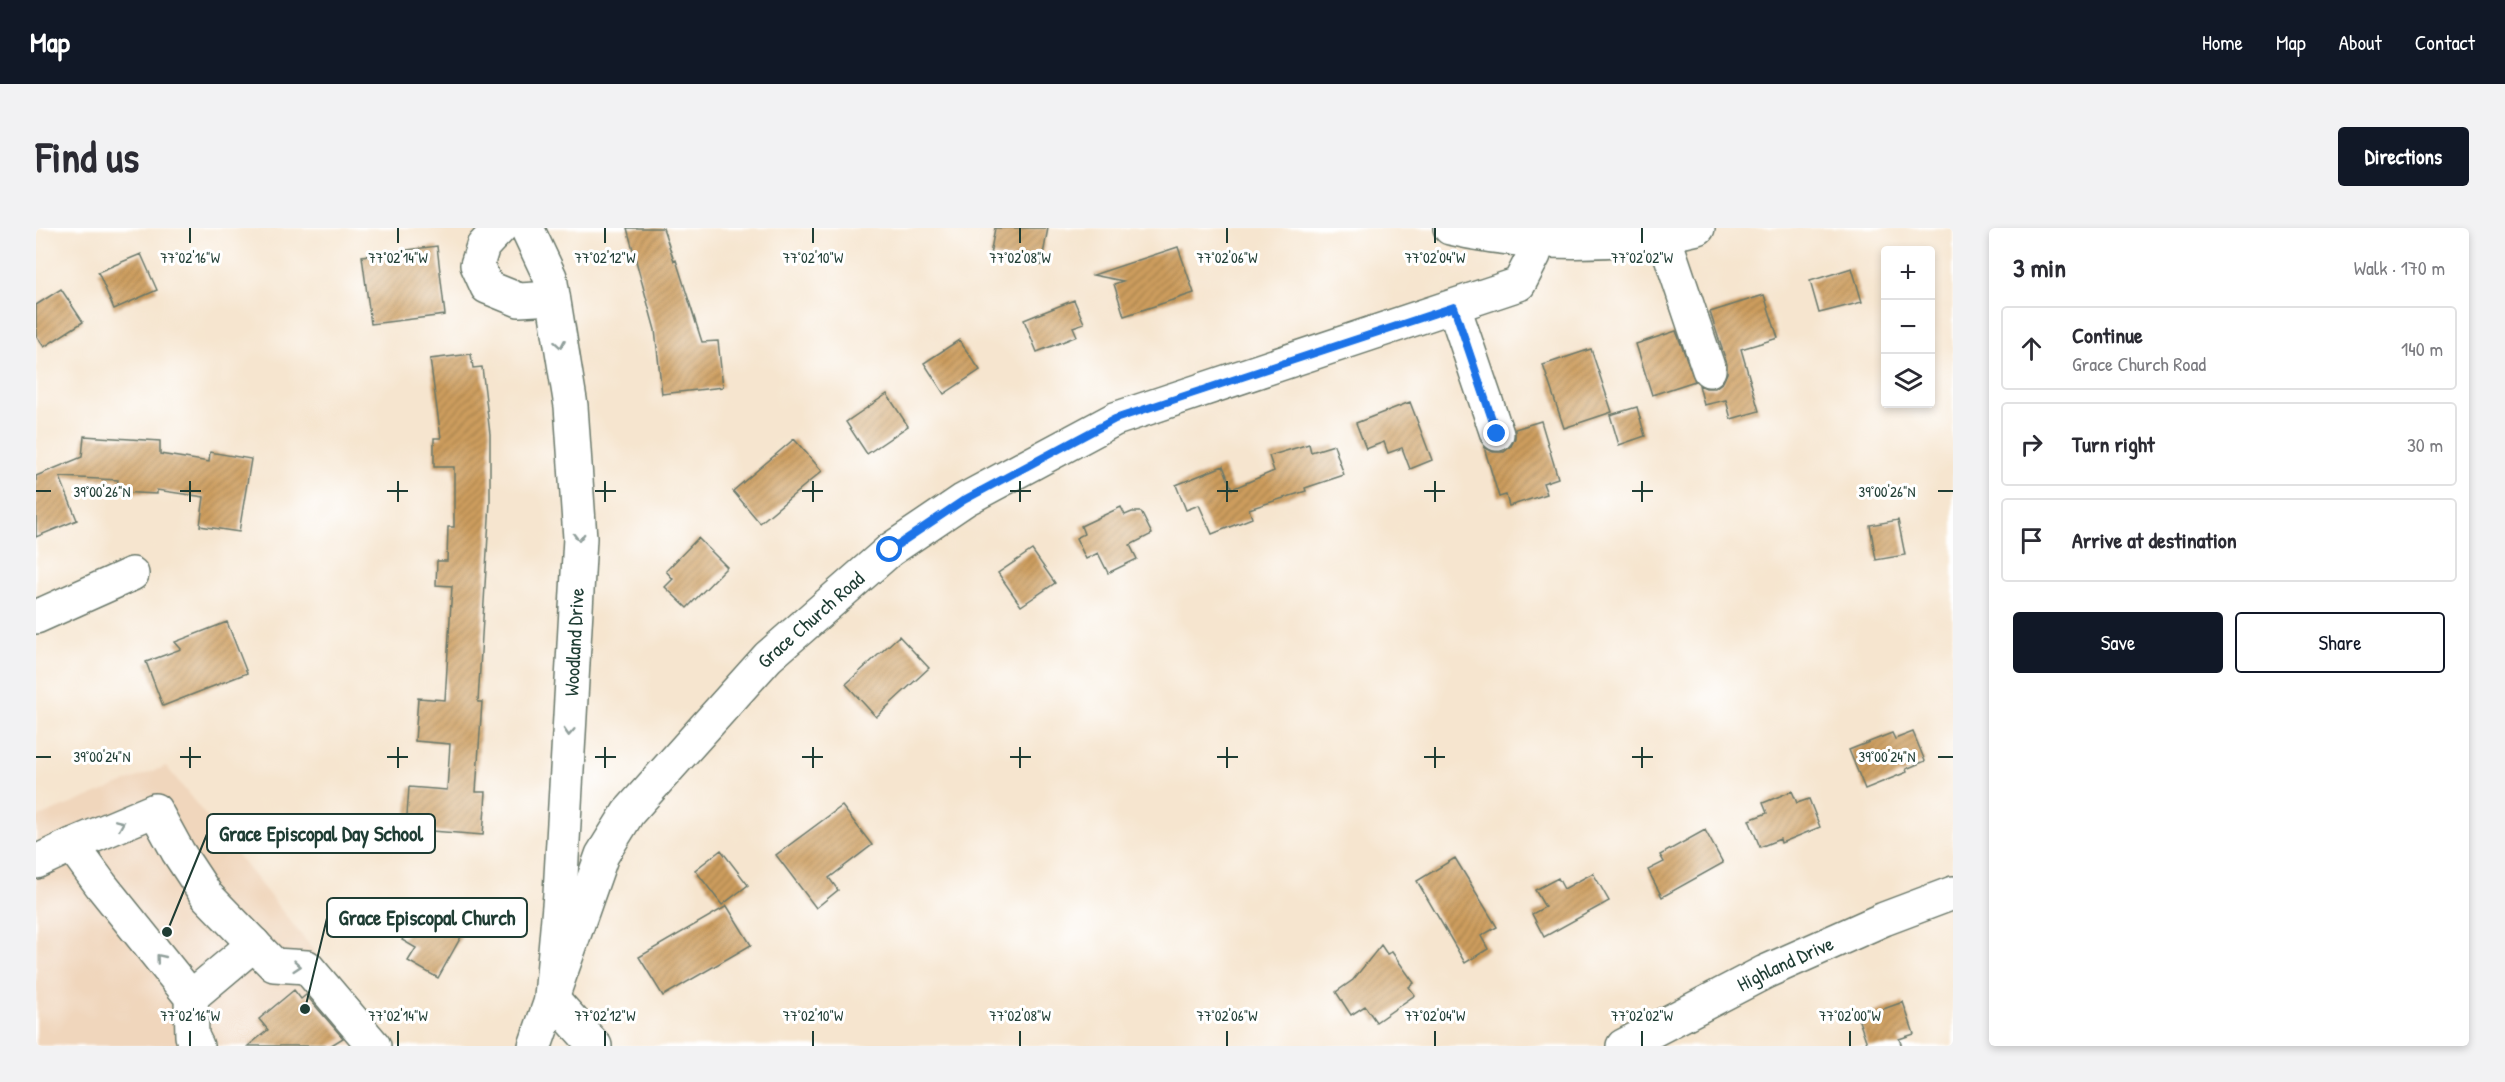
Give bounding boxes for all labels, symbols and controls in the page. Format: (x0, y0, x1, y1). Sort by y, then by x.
text: Map (30, 23, 70, 61)
text: Home (2202, 28, 2243, 57)
text: Map (2276, 28, 2306, 57)
text: About (2339, 28, 2382, 57)
text: Contact (2415, 28, 2475, 57)
button: Directions (2338, 127, 2469, 186)
text: Find us (36, 128, 139, 185)
map controls (1881, 246, 1935, 408)
button: + (1881, 246, 1935, 300)
text: 77°02'16"W (160, 247, 221, 268)
text: 77°02'14"W (368, 247, 428, 268)
text: 77°02'12"W (575, 247, 636, 268)
text: 77°02'10"W (783, 247, 844, 268)
text: 77°02'08"W (989, 247, 1052, 268)
text: 77°02'06"W (1196, 247, 1258, 268)
text: 77°02'04"W (1405, 247, 1466, 268)
text: 77°02'02"W (1611, 247, 1674, 268)
text: 3 min (2013, 250, 2066, 285)
text: Walk · 170 m (2354, 254, 2445, 281)
button: − (1881, 300, 1935, 354)
text: Continue (2072, 320, 2143, 350)
icon: ahead (2015, 332, 2048, 365)
text: 140 m (2401, 335, 2443, 362)
one-way arrow (553, 338, 566, 348)
text: Grace Church Road (2072, 350, 2206, 377)
button: layers (1881, 354, 1935, 408)
route end (1483, 420, 1509, 446)
icon: right (2015, 428, 2048, 461)
text: Turn right (2072, 429, 2155, 459)
text: 30 m (2407, 431, 2443, 458)
text: 39°00'26"N (73, 481, 131, 502)
text: 39°00'26"N (1858, 481, 1916, 502)
icon: arrive (2015, 524, 2048, 557)
text: Arrive at destination (2072, 525, 2237, 555)
one-way arrow (573, 533, 586, 542)
route start (876, 536, 902, 562)
street label: Grace Church Road (751, 565, 870, 673)
street label: Woodland Drive (557, 587, 590, 697)
button: Save (2013, 612, 2223, 673)
button: Share (2235, 612, 2445, 673)
one-way arrow (563, 728, 576, 737)
text: 39°00'24"N (74, 746, 130, 767)
text: 39°00'24"N (1859, 746, 1915, 767)
callout: Grace Episcopal Day School (207, 814, 435, 853)
text: Grace Episcopal Day School (219, 819, 423, 849)
one-way arrow (114, 820, 125, 832)
callout: Grace Episcopal Church (327, 898, 527, 937)
text: Grace Episcopal Church (339, 903, 516, 933)
street label: Highland Drive (1732, 929, 1838, 997)
one-way arrow (156, 954, 167, 965)
one-way arrow (292, 959, 302, 972)
text: 77°02'16"W (160, 1005, 221, 1026)
text: 77°02'14"W (368, 1005, 428, 1026)
text: 77°02'12"W (575, 1005, 636, 1026)
text: 77°02'10"W (783, 1005, 844, 1026)
text: 77°02'08"W (989, 1005, 1052, 1026)
text: 77°02'06"W (1196, 1005, 1258, 1026)
text: 77°02'04"W (1405, 1005, 1466, 1026)
text: 77°02'02"W (1611, 1005, 1674, 1026)
text: 77°02'00"W (1819, 1005, 1882, 1026)

